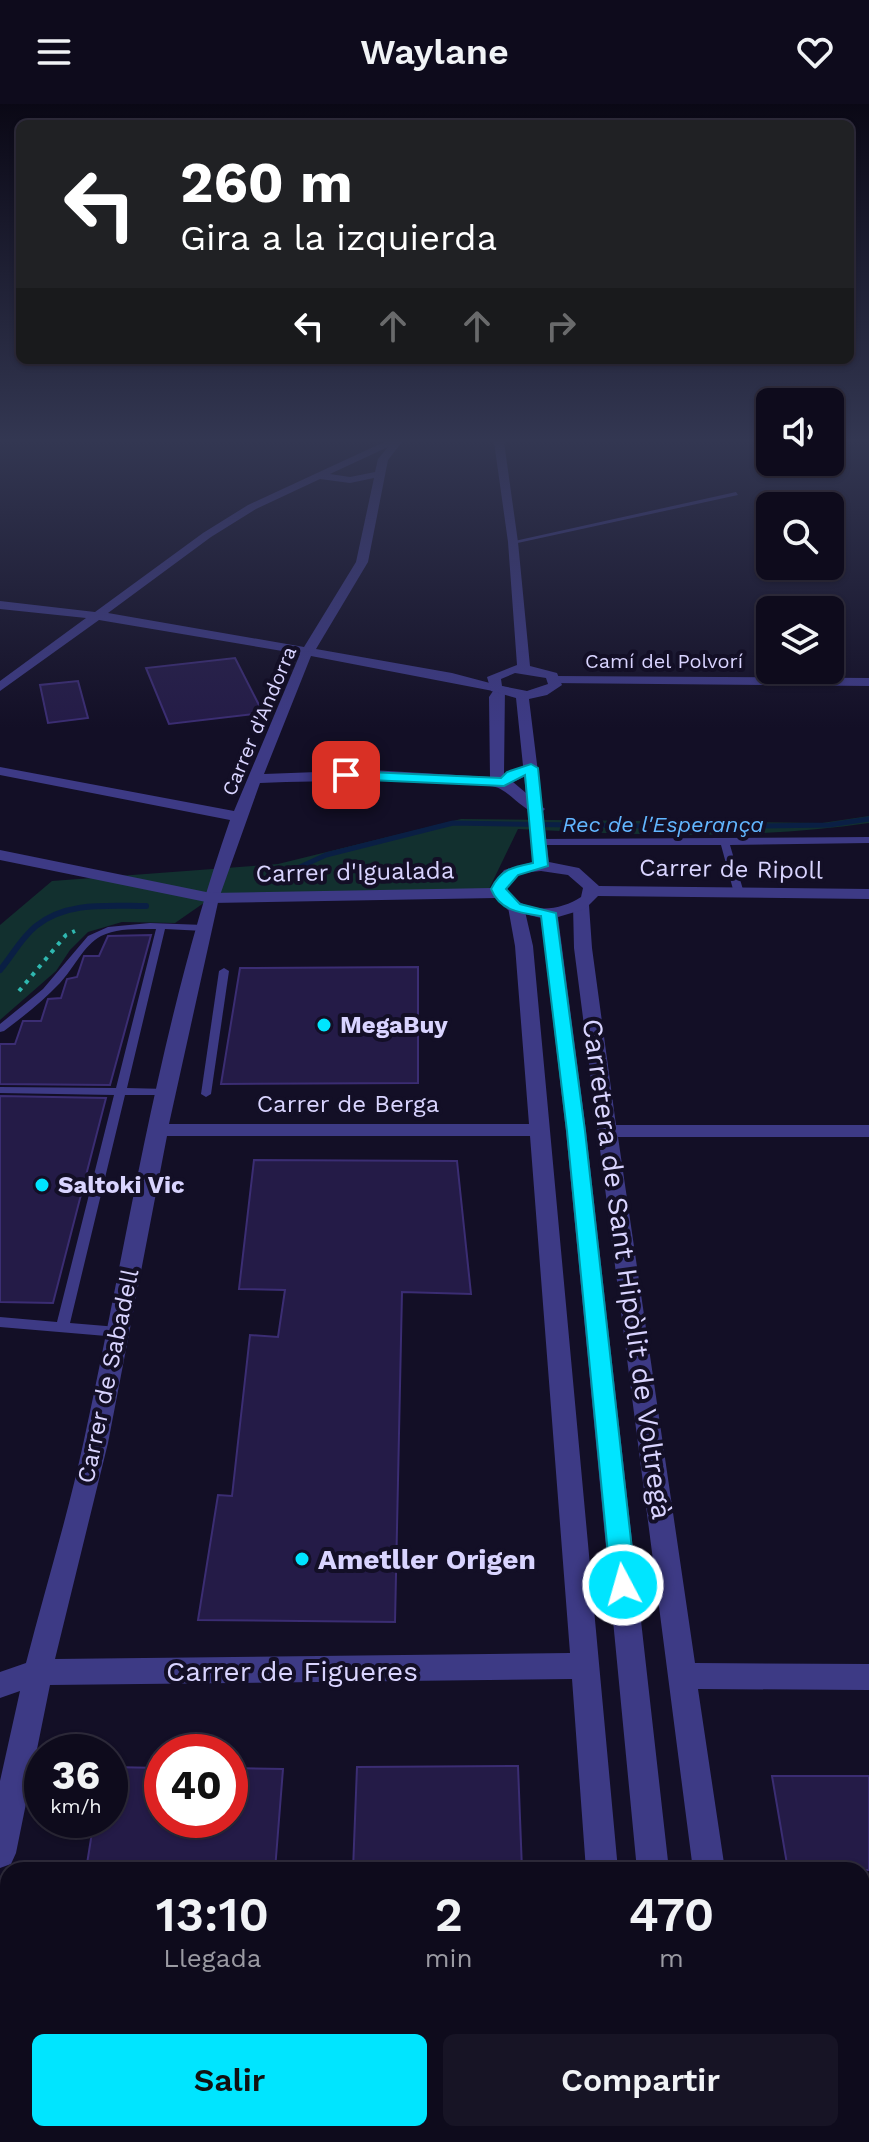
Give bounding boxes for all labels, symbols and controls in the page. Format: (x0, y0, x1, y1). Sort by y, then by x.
icon: menu (32, 30, 76, 74)
icon: heart (793, 30, 837, 74)
text: Waylane (360, 31, 509, 73)
text: 260 m (180, 150, 353, 216)
icon: left (48, 152, 152, 256)
text: Gira a la izquierda (180, 217, 497, 259)
icon: left (287, 304, 331, 348)
icon: ahead (371, 304, 415, 348)
icon: ahead (455, 304, 499, 348)
icon: right (539, 304, 583, 348)
map controls (756, 388, 844, 684)
button: sound (756, 388, 844, 476)
button: search (756, 492, 844, 580)
button: layers (756, 596, 844, 684)
street label: Carrer d'Andorra (217, 643, 301, 799)
street label: Camí del Polvorí (585, 649, 743, 673)
pin (312, 741, 380, 809)
icon: arrive (324, 753, 368, 797)
water label: Rec de l'Esperança (562, 812, 764, 837)
street label: Carrer de Ripoll (639, 853, 824, 885)
street label: Carrer d'Igualada (255, 856, 455, 888)
place label: MegaBuy (340, 1011, 448, 1039)
marker: MegaBuy (315, 1016, 333, 1034)
street label: Carretera de Sant Hipòlit de Voltregà (575, 1017, 679, 1522)
street label: Carrer de Berga (257, 1090, 439, 1118)
place label: Saltoki Vic (58, 1171, 185, 1199)
marker: Saltoki Vic (33, 1176, 51, 1194)
street label: Carrer de Sabadell (72, 1266, 145, 1486)
place label: Ametller Origen (318, 1543, 536, 1576)
position arrow (581, 1543, 665, 1627)
marker: Ametller Origen (293, 1550, 311, 1568)
street label: Carrer de Figueres (166, 1655, 418, 1688)
speed limit sign: 40 (144, 1734, 248, 1838)
text: 36 (52, 1752, 100, 1799)
text: km/h (50, 1794, 102, 1818)
text: 13:10 (156, 1886, 269, 1943)
text: 2 (435, 1886, 463, 1943)
text: 470 (628, 1886, 714, 1943)
text: Llegada (163, 1943, 261, 1973)
text: min (425, 1943, 473, 1973)
text: m (659, 1943, 684, 1973)
button: Salir (32, 2034, 427, 2126)
button: Compartir (443, 2034, 838, 2126)

